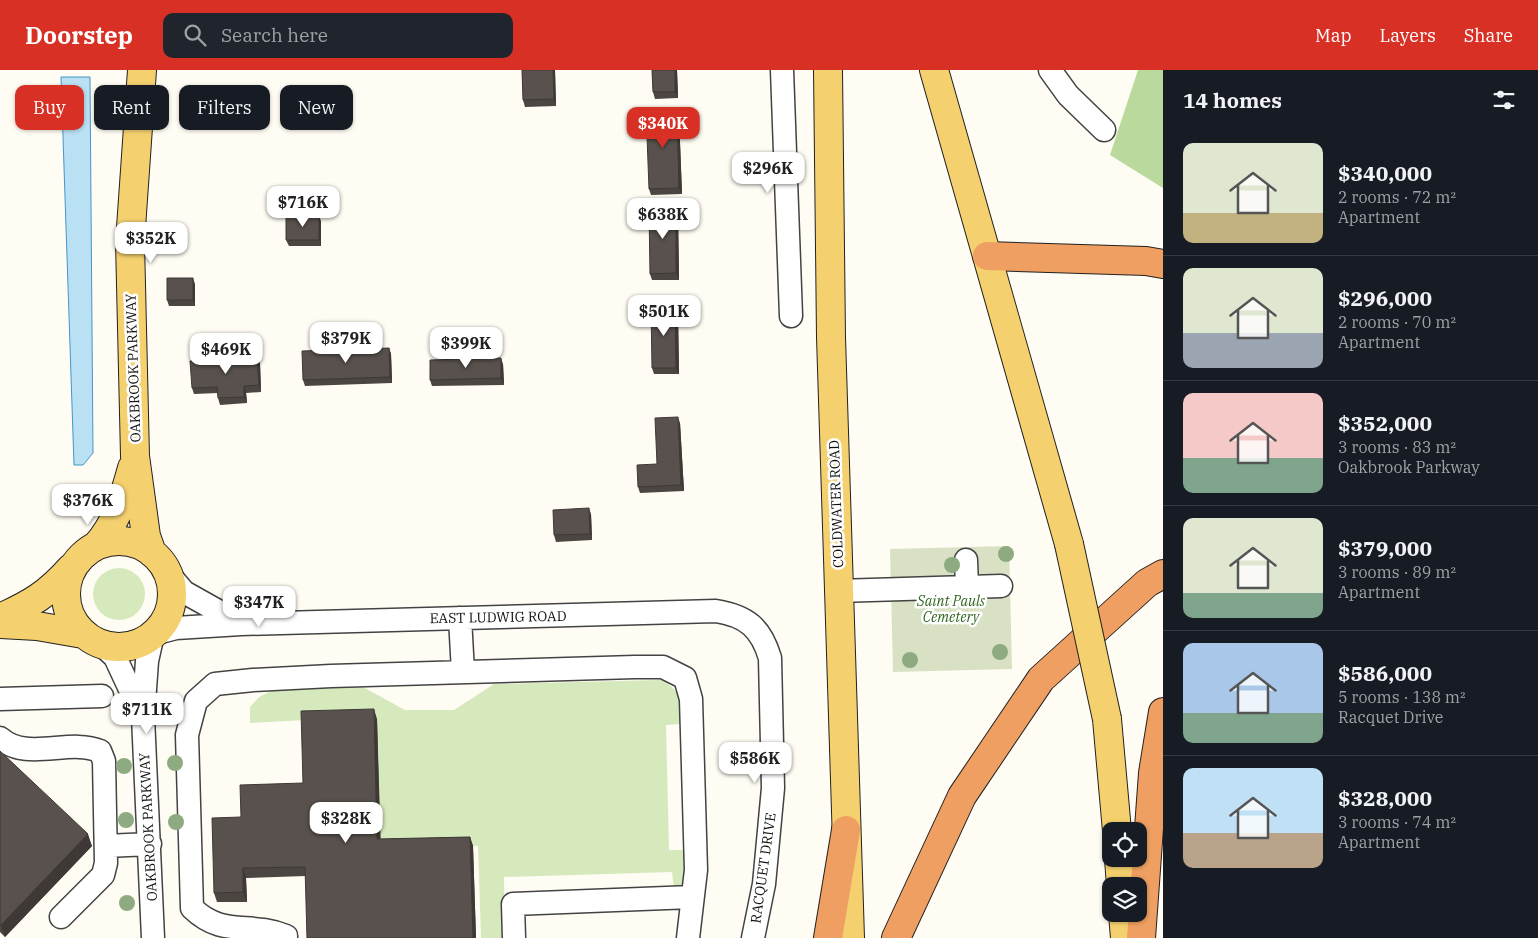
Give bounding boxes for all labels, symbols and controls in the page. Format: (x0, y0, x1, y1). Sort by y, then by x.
search box (163, 13, 513, 58)
text: Doorstep (25, 19, 133, 51)
icon: search (181, 21, 209, 49)
text: Search here (221, 23, 328, 47)
text: Map (1315, 24, 1352, 47)
text: Layers (1380, 24, 1436, 47)
text: Share (1464, 24, 1513, 47)
chip: Buy (15, 85, 84, 130)
chip: Rent (94, 85, 169, 130)
chip: Filters (179, 85, 270, 130)
chip: New (280, 85, 353, 130)
text: 14 homes (1183, 86, 1282, 114)
icon: filters (1490, 86, 1518, 114)
pin: $340K (628, 106, 698, 149)
text: $340K (638, 113, 688, 133)
pin: $296K (733, 152, 803, 194)
text: $296K (743, 158, 793, 178)
text: $340,000 (1338, 159, 1432, 187)
icon: home (1223, 163, 1283, 223)
pin: $716K (268, 186, 338, 228)
text: 2 rooms · 72 m² (1338, 187, 1456, 207)
text: $716K (278, 192, 328, 212)
pin: $638K (628, 198, 698, 240)
text: $638K (638, 204, 688, 224)
text: Apartment (1338, 207, 1420, 227)
pin: $352K (116, 222, 186, 264)
text: $352K (126, 228, 176, 248)
text: $296,000 (1338, 284, 1432, 312)
icon: home (1223, 288, 1283, 348)
street label: OAKBROOK PARKWAY (121, 293, 145, 443)
pin: $501K (629, 294, 699, 337)
text: $501K (639, 301, 689, 321)
text: 2 rooms · 70 m² (1338, 312, 1456, 332)
pin: $379K (311, 322, 381, 364)
pin: $399K (431, 326, 501, 369)
text: $379K (321, 328, 371, 348)
pin: $469K (191, 332, 261, 375)
text: Apartment (1338, 332, 1420, 352)
text: $399K (441, 333, 491, 353)
text: $469K (201, 339, 251, 359)
text: $352,000 (1338, 409, 1432, 437)
icon: home (1223, 413, 1283, 473)
text: 3 rooms · 83 m² (1338, 437, 1456, 457)
street label: COLDWATER ROAD (825, 440, 847, 568)
text: Oakbrook Parkway (1338, 457, 1480, 477)
pin: $376K (53, 484, 123, 526)
text: $376K (63, 490, 113, 510)
text: $379,000 (1338, 534, 1432, 562)
icon: home (1223, 538, 1283, 598)
text: 3 rooms · 89 m² (1338, 562, 1456, 582)
text: Apartment (1338, 582, 1420, 602)
pin: $347K (224, 586, 294, 628)
text: $347K (234, 592, 284, 612)
park label: Saint Pauls Cemetery (916, 592, 986, 626)
street label: EAST LUDWIG ROAD (429, 607, 567, 627)
text: $586,000 (1338, 659, 1432, 687)
icon: home (1223, 663, 1283, 723)
text: 5 rooms · 138 m² (1338, 687, 1466, 707)
pin: $711K (112, 692, 182, 735)
text: $711K (122, 699, 172, 719)
text: Racquet Drive (1338, 707, 1443, 727)
pin: $586K (720, 742, 790, 784)
text: $586K (730, 748, 780, 768)
street label: OAKBROOK PARKWAY (135, 752, 161, 902)
text: $328,000 (1338, 784, 1432, 812)
icon: home (1223, 788, 1283, 848)
pin: $328K (311, 802, 381, 844)
text: $328K (321, 808, 371, 828)
street label: RACQUET DRIVE (746, 811, 780, 925)
text: 3 rooms · 74 m² (1338, 812, 1456, 832)
map controls (1102, 822, 1147, 922)
button: locate (1102, 822, 1147, 867)
text: Apartment (1338, 832, 1420, 852)
button: layers (1102, 877, 1147, 922)

